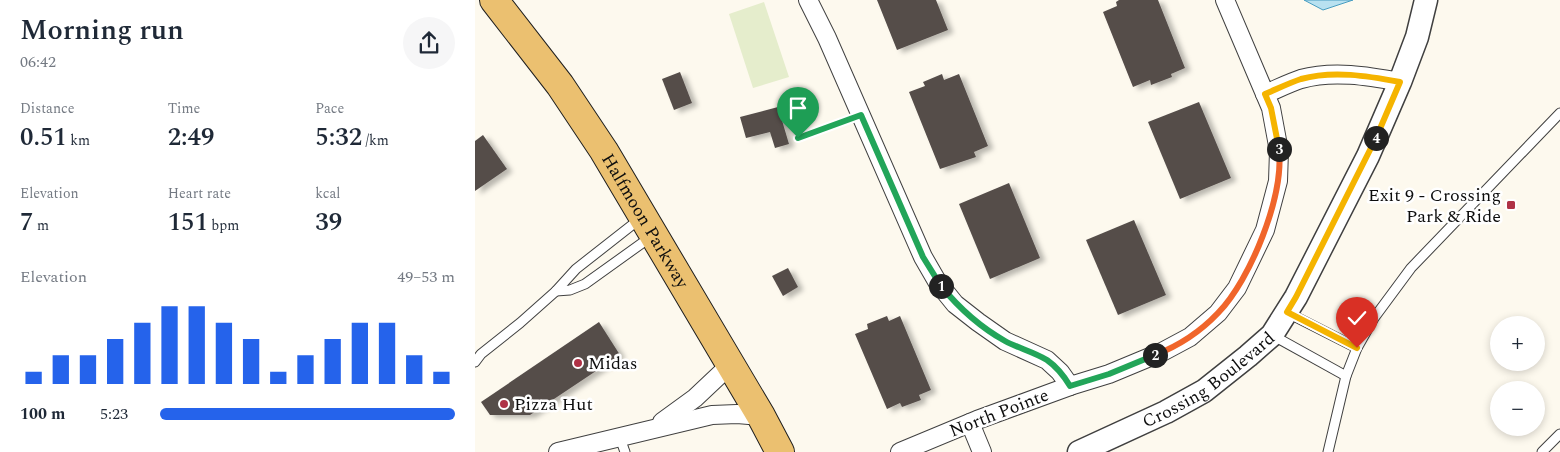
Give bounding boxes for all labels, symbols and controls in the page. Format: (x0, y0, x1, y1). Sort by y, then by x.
text: Morning run (20, 9, 184, 52)
button: share (403, 17, 455, 69)
text: 06:42 (20, 50, 56, 74)
pin (777, 87, 819, 138)
icon: arrive (784, 94, 812, 122)
text: Distance (20, 98, 75, 119)
text: Time (168, 98, 200, 119)
text: Pace (315, 98, 344, 119)
text: 0.51 (20, 119, 67, 157)
text: 2:49 (168, 119, 214, 157)
text: 5:32 (315, 119, 362, 157)
pin: 4 (1363, 126, 1389, 150)
text: 4 (1373, 128, 1380, 149)
text: km (67, 130, 90, 151)
text: /km (362, 130, 389, 151)
pin: 3 (1267, 136, 1291, 162)
text: 3 (1276, 139, 1283, 160)
street label: Halfmoon Parkway (595, 148, 697, 295)
place label: Exit 9 - Crossing Park & Ride (1368, 182, 1501, 230)
text: Elevation (20, 183, 79, 204)
text: Heart rate (168, 183, 231, 204)
text: kcal (315, 183, 340, 204)
marker: Exit 9 - Crossing Park & Ride (1505, 199, 1517, 211)
text: 7 (20, 204, 33, 242)
text: 151 (168, 204, 208, 242)
text: 39 (315, 204, 342, 242)
text: m (33, 215, 49, 236)
text: bpm (208, 215, 239, 236)
text: Elevation (20, 265, 87, 289)
text: 49–53 m (397, 265, 455, 289)
pin: 1 (929, 274, 953, 298)
text: 1 (938, 276, 945, 297)
pin (1336, 297, 1378, 348)
icon: check (1343, 304, 1371, 332)
map controls (1490, 316, 1545, 436)
button: + (1490, 316, 1545, 371)
street label: Crossing Boulevard (1138, 325, 1281, 435)
pin: 2 (1143, 342, 1167, 368)
text: 2 (1152, 345, 1159, 366)
place label: Midas (588, 350, 638, 377)
marker: Midas (572, 357, 584, 369)
button: − (1490, 381, 1545, 436)
street label: North Pointe (945, 382, 1053, 444)
place label: Pizza Hut (514, 391, 593, 418)
marker: Pizza Hut (498, 398, 510, 410)
text: 100 m (20, 402, 65, 426)
text: 5:23 (100, 402, 128, 426)

